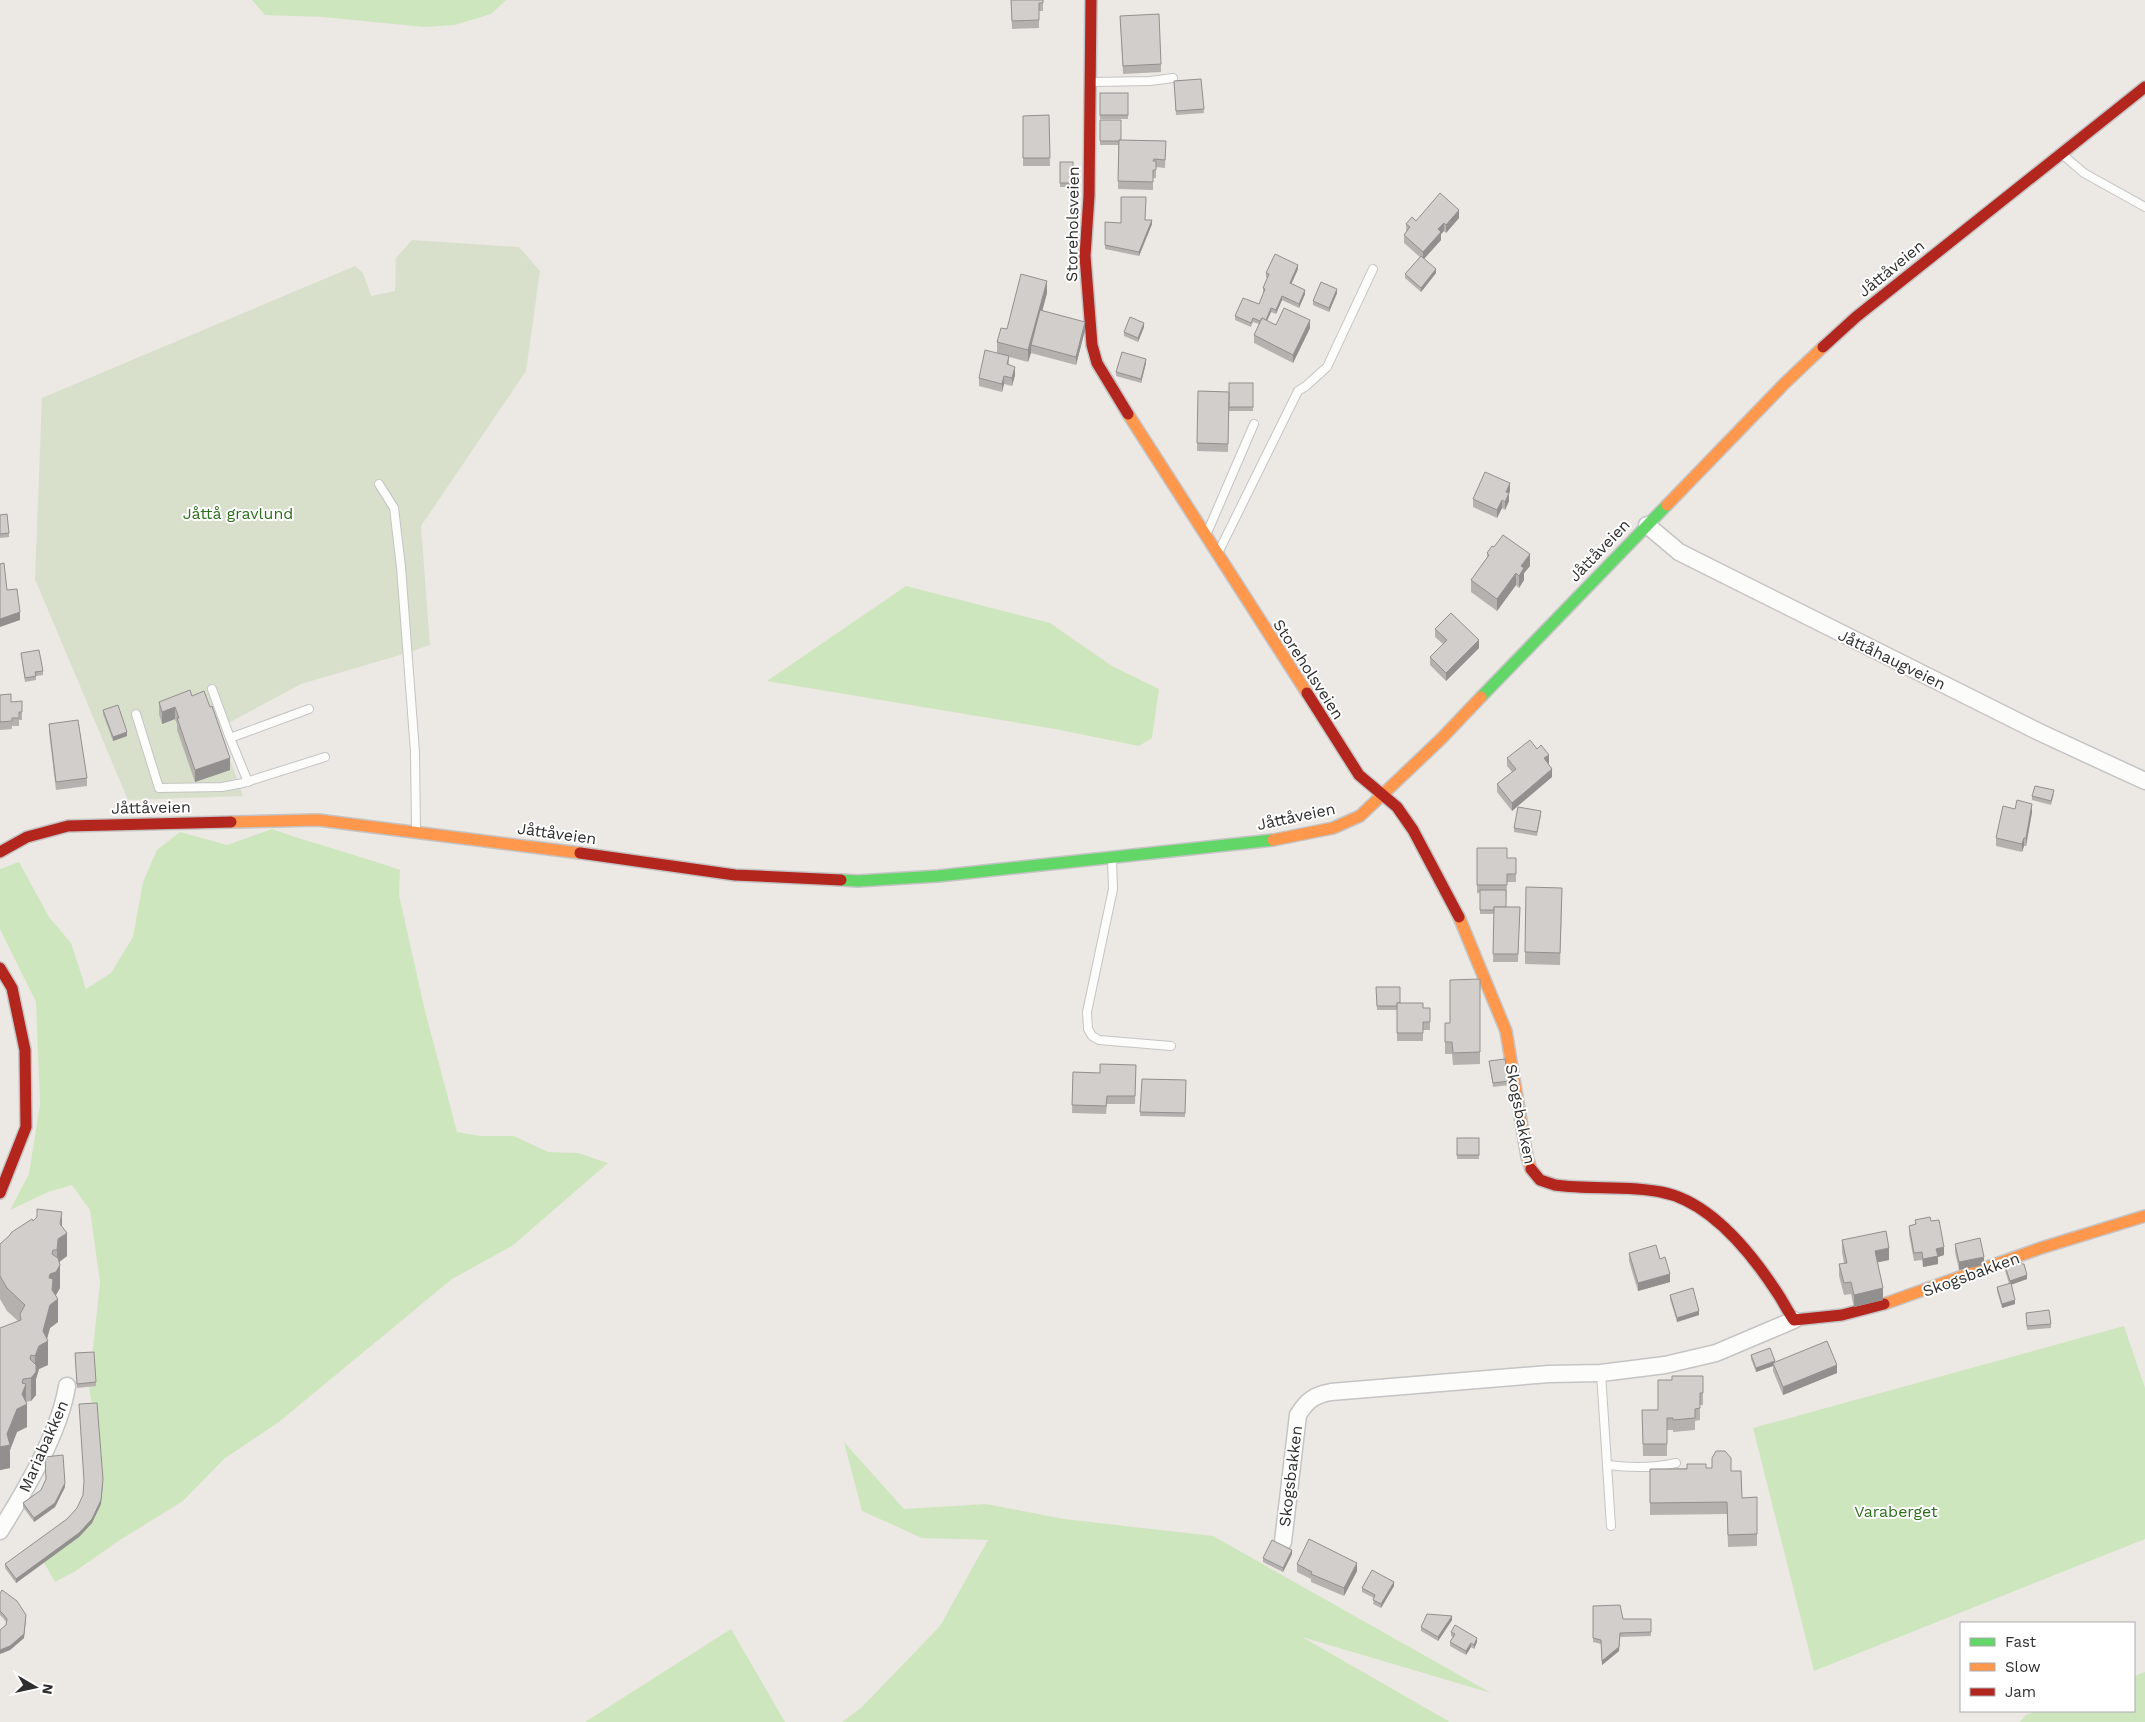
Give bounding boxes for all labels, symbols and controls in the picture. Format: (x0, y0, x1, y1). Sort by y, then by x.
street label: Storeholsveien (1062, 166, 1083, 282)
street label: Jåttåveien (1854, 236, 1928, 301)
park label: Jåttå gravlund (183, 504, 293, 523)
street label: Jåttåveien (1565, 515, 1634, 586)
street label: Storeholsveien (1269, 616, 1348, 723)
street label: Jåttåhaugveien (1835, 625, 1949, 694)
street label: Jåttåveien (111, 797, 191, 818)
street label: Jåttåveien (1255, 799, 1337, 834)
street label: Jåttåveien (516, 819, 598, 848)
street label: Skogsbakken (1501, 1062, 1540, 1166)
street label: Skogsbakken (1920, 1248, 2022, 1301)
street label: Mariabakken (15, 1397, 72, 1495)
street label: Skogsbakken (1275, 1424, 1306, 1528)
park label: Varaberget (1854, 1502, 1938, 1521)
legend (1960, 1622, 2135, 1712)
text: Fast (2005, 1633, 2037, 1651)
text: Slow (2005, 1658, 2041, 1676)
north arrow (10, 1662, 60, 1712)
text: N (39, 1683, 57, 1695)
text: Jam (2005, 1683, 2036, 1701)

